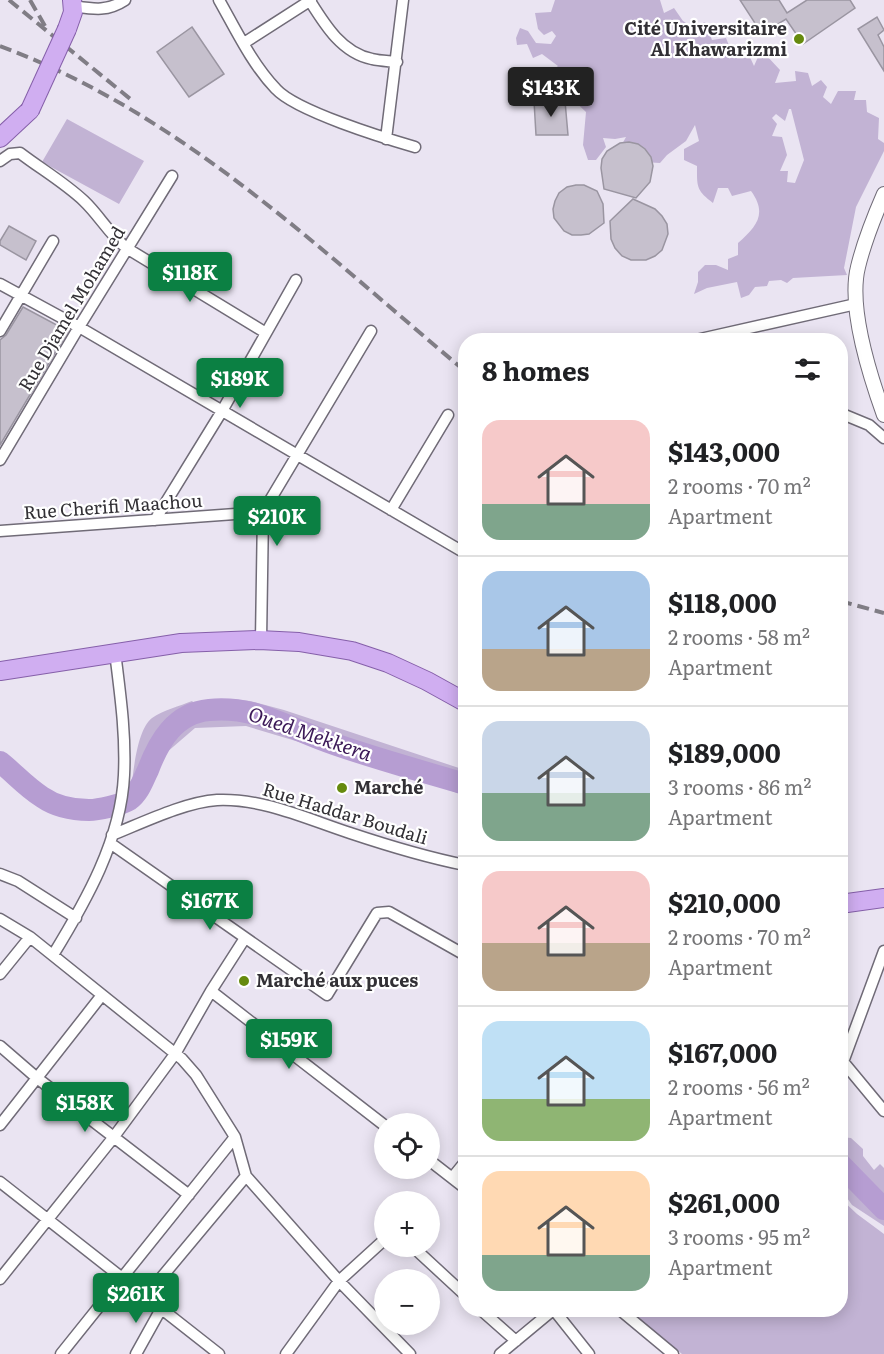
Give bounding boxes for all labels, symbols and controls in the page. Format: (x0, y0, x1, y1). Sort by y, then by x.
place label: Cité Universitaire Al Khawarizmi (624, 14, 787, 62)
marker: Cité Universitaire Al Khawarizmi (792, 32, 806, 46)
pin: $143K (509, 67, 593, 118)
text: $143K (522, 71, 580, 101)
street label: Rue Djamel Mohamed (11, 221, 131, 396)
pin: $118K (148, 252, 232, 303)
text: $118K (162, 256, 218, 286)
text: 8 homes (482, 350, 590, 389)
icon: filters (791, 353, 824, 386)
pin: $189K (198, 358, 282, 409)
text: $189K (210, 362, 270, 392)
text: $143,000 (668, 431, 780, 470)
icon: home (530, 444, 602, 516)
text: 2 rooms · 70 m² (668, 470, 811, 500)
street label: Rue Cherifi Maachou (23, 486, 203, 525)
pin: $210K (235, 496, 319, 547)
text: $210K (248, 500, 306, 530)
text: Apartment (668, 500, 773, 530)
text: $118,000 (668, 582, 777, 621)
icon: home (530, 595, 602, 667)
text: 2 rooms · 58 m² (668, 621, 810, 651)
text: Apartment (668, 651, 773, 681)
water label: Oued Mekkera (245, 697, 377, 767)
text: $189,000 (668, 732, 781, 771)
icon: home (530, 745, 602, 817)
text: 3 rooms · 86 m² (668, 771, 811, 801)
place label: Marché (354, 773, 424, 800)
street label: Rue Haddar Boudali (260, 775, 431, 851)
marker: Marché (335, 781, 349, 795)
text: Apartment (668, 801, 773, 831)
pin: $167K (168, 880, 252, 931)
text: $210,000 (668, 882, 781, 921)
text: $167K (181, 884, 239, 914)
icon: home (530, 895, 602, 967)
text: 2 rooms · 70 m² (668, 921, 811, 951)
text: Apartment (668, 951, 773, 981)
place label: Marché aux puces (256, 966, 418, 993)
marker: Marché aux puces (237, 974, 251, 988)
pin: $159K (247, 1019, 331, 1070)
text: $159K (260, 1023, 318, 1053)
text: $167,000 (668, 1032, 777, 1071)
icon: home (530, 1045, 602, 1117)
text: 2 rooms · 56 m² (668, 1071, 810, 1101)
pin: $158K (43, 1082, 127, 1133)
text: $158K (56, 1086, 114, 1116)
text: Apartment (668, 1101, 773, 1131)
map controls (374, 1113, 440, 1335)
button: locate (374, 1113, 440, 1179)
text: $261,000 (668, 1182, 780, 1221)
button: + (374, 1191, 440, 1257)
icon: home (530, 1195, 602, 1267)
text: 3 rooms · 95 m² (668, 1221, 810, 1251)
text: Apartment (668, 1251, 773, 1281)
button: − (374, 1269, 440, 1335)
pin: $261K (94, 1273, 178, 1324)
text: $261K (107, 1277, 165, 1307)

